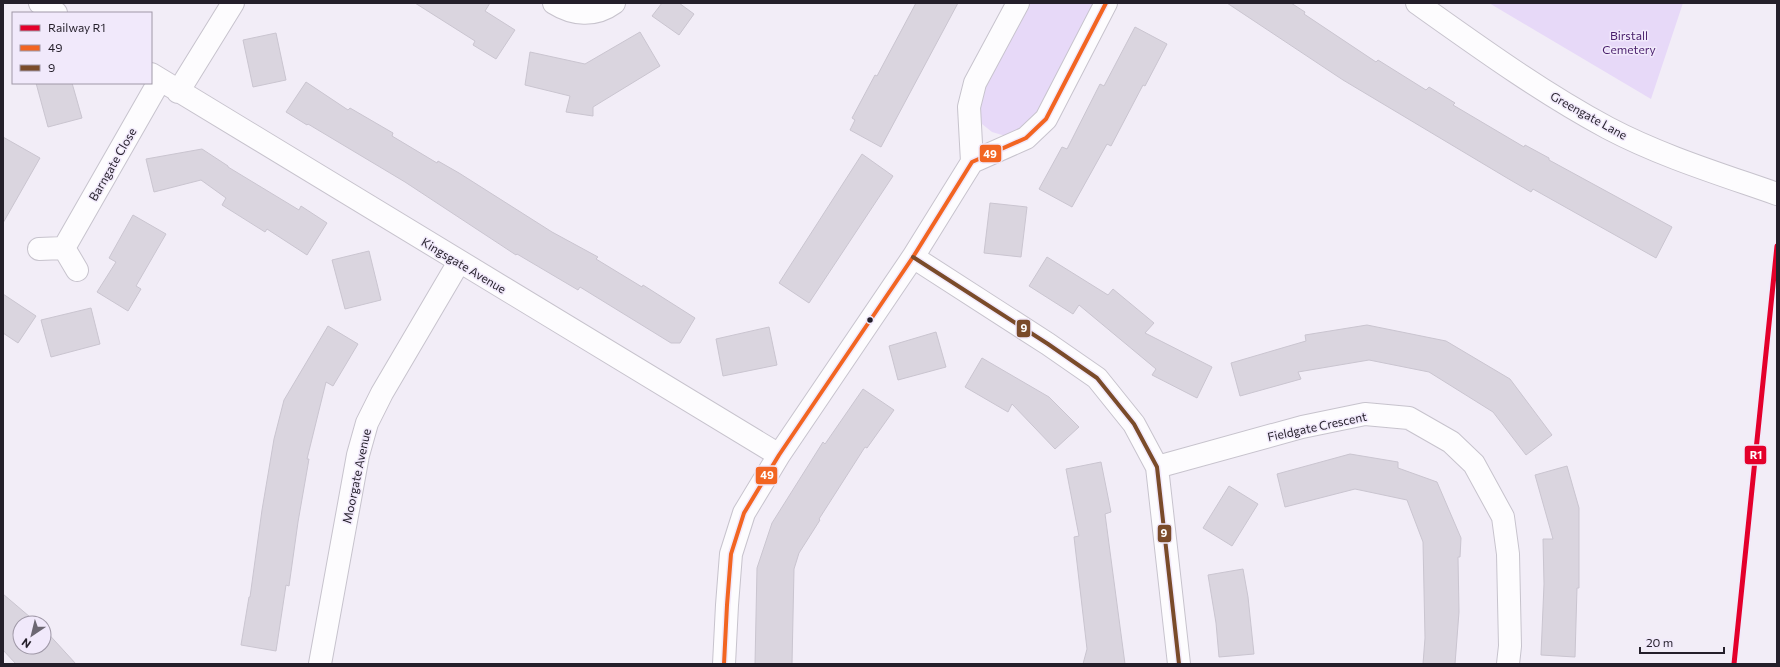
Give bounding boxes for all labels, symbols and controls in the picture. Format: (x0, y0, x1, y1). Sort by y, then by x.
legend (12, 12, 152, 84)
text: Railway R1 (48, 20, 106, 34)
park label: Birstall Cemetery (1602, 28, 1656, 56)
text: 49 (48, 40, 62, 54)
text: 9 (48, 60, 55, 74)
street label: Greengate Lane (1548, 88, 1630, 142)
street label: Barngate Close (85, 125, 139, 203)
line badge: 49 (979, 144, 1002, 163)
text: 49 (983, 147, 997, 160)
street label: Kingsgate Avenue (419, 234, 509, 296)
unlabelled marker (865, 315, 875, 325)
line badge: 9 (1016, 319, 1031, 338)
text: 9 (1021, 321, 1028, 334)
street label: Fieldgate Crescent (1266, 409, 1368, 443)
street label: Moorgate Avenue (339, 427, 373, 525)
line badge: R1 (1744, 445, 1767, 465)
text: R1 (1750, 448, 1762, 461)
line badge: 49 (755, 466, 778, 485)
text: 49 (760, 468, 774, 481)
line badge: 9 (1157, 524, 1172, 543)
text: 9 (1161, 526, 1168, 539)
north arrow (12, 615, 52, 655)
scale bar (1640, 629, 1724, 655)
text: 20 m (1646, 635, 1673, 649)
text: N (19, 636, 33, 651)

